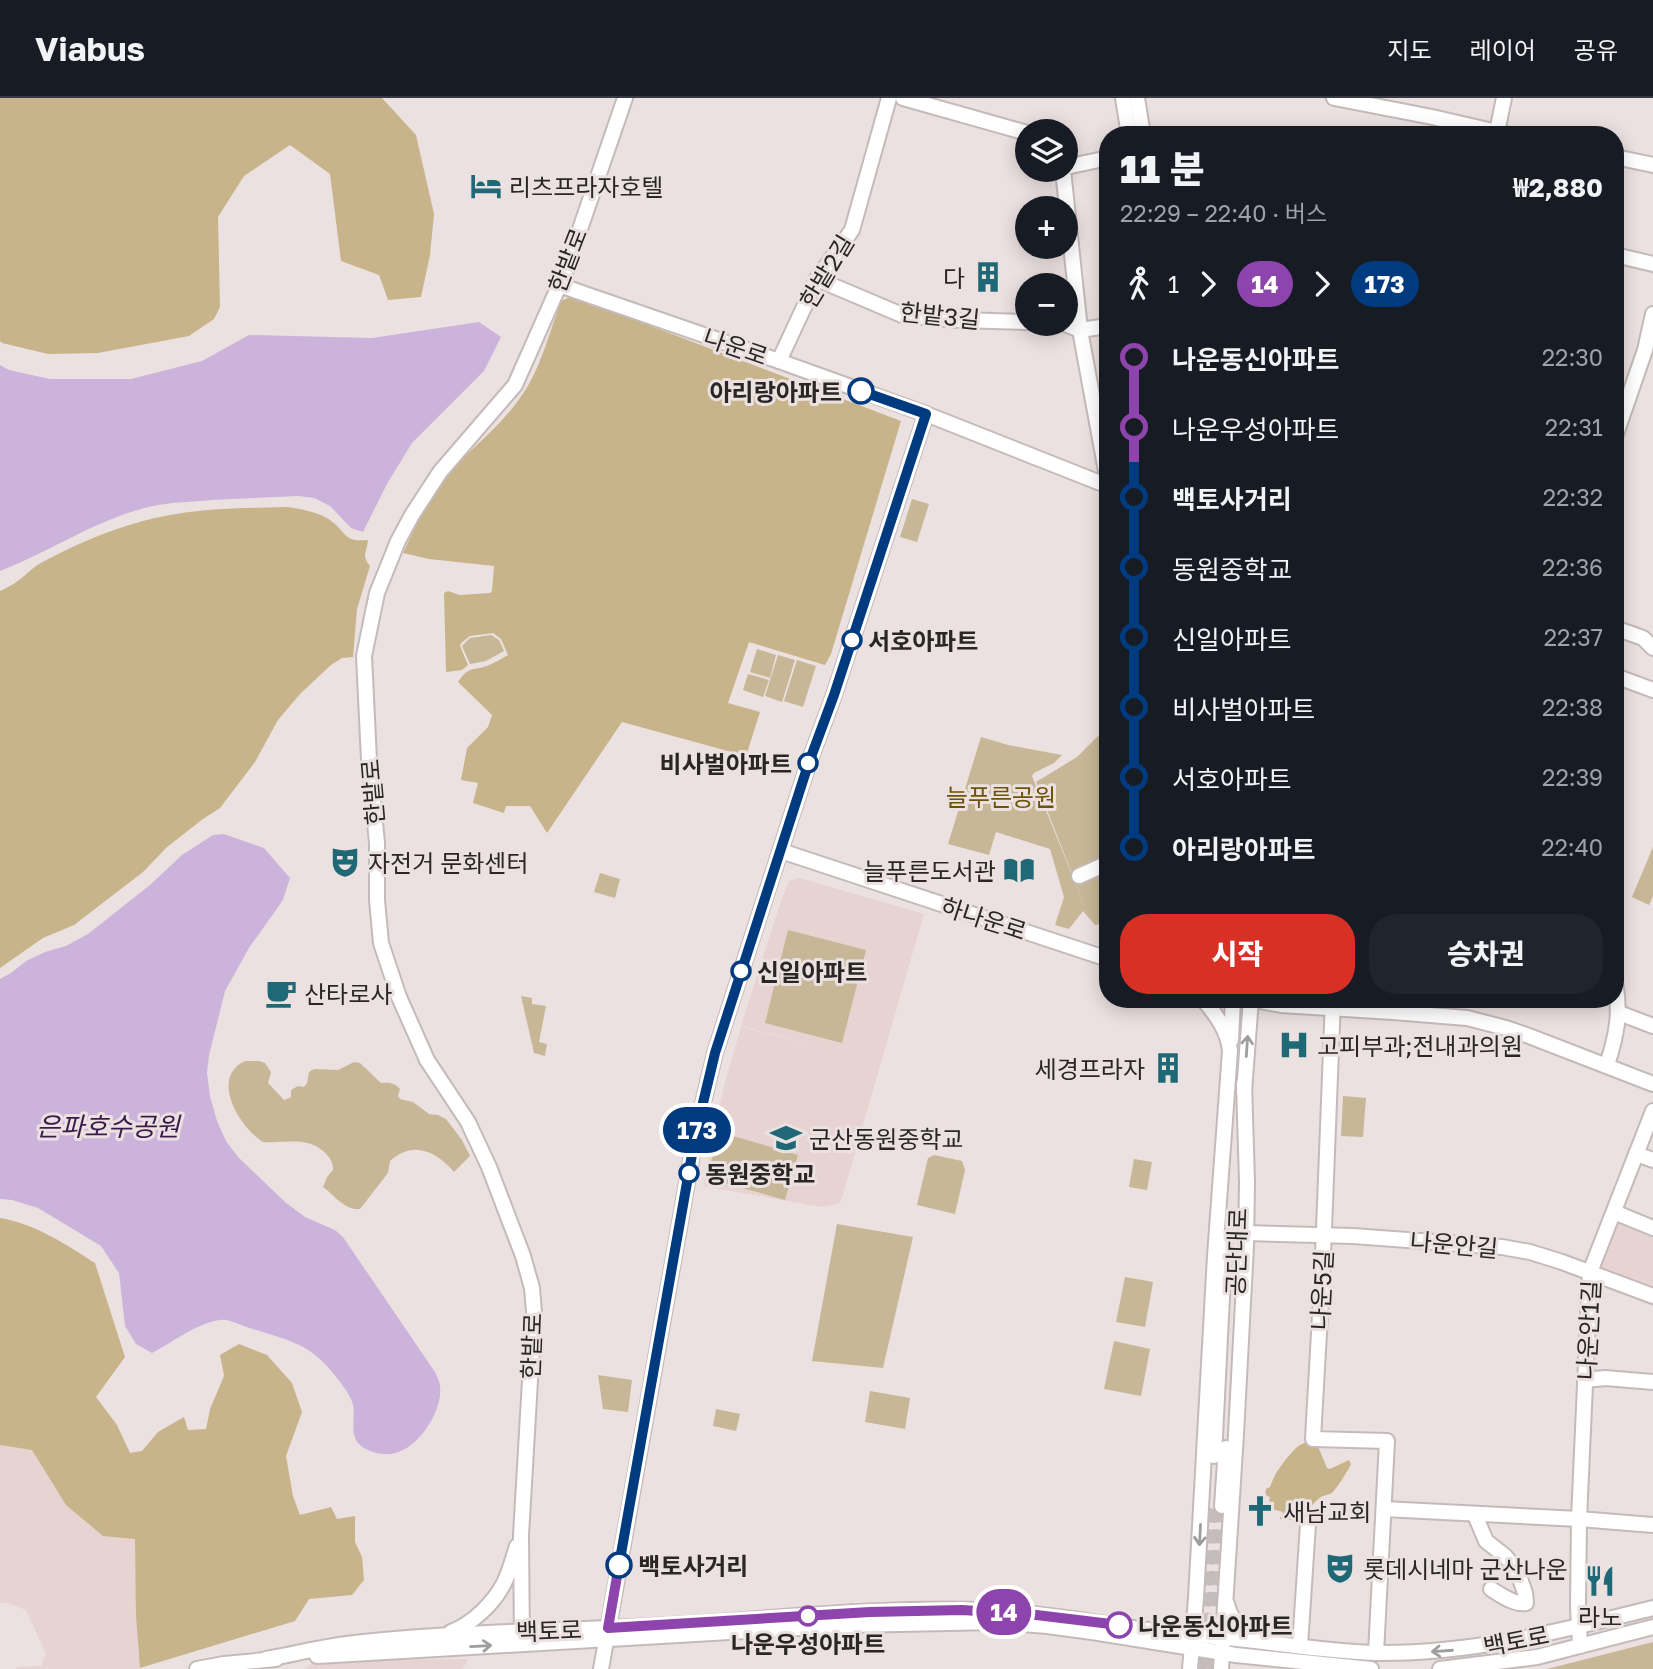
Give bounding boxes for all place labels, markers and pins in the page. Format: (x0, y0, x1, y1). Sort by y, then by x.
hotel icon: 리츠프라자호텔 (469, 169, 503, 203)
place label: 리츠프라자호텔 (509, 172, 664, 201)
building icon: 다 (971, 260, 1005, 294)
place label: 다 (943, 263, 965, 292)
place label: 아리랑아파트 (710, 377, 842, 406)
marker: 아리랑아파트 (848, 378, 874, 404)
place label: 서호아파트 (868, 626, 978, 655)
marker: 서호아파트 (842, 630, 862, 650)
place label: 비사벌아파트 (660, 749, 792, 778)
marker: 비사벌아파트 (798, 753, 818, 773)
theatre icon: 자전거 문화센터 (328, 845, 362, 879)
place label: 자전거 문화센터 (368, 848, 529, 877)
library icon: 늘푸른도서관 (1002, 853, 1036, 887)
place label: 늘푸른도서관 (864, 856, 996, 885)
place label: 신일아파트 (757, 957, 867, 986)
marker: 신일아파트 (731, 961, 751, 981)
cafe icon: 산타로사 (264, 976, 298, 1010)
place label: 산타로사 (304, 979, 392, 1008)
hospital icon: 고피부과;전내과의원 (1277, 1028, 1311, 1062)
place label: 고피부과;전내과의원 (1317, 1031, 1523, 1060)
building icon: 세경프라자 (1151, 1051, 1185, 1085)
place label: 세경프라자 (1035, 1054, 1145, 1083)
school or university icon: 군산동원중학교 (769, 1121, 803, 1155)
place label: 군산동원중학교 (809, 1124, 964, 1153)
place label: 동원중학교 (705, 1159, 815, 1188)
marker: 동원중학교 (679, 1163, 699, 1183)
church icon: 새남교회 (1243, 1494, 1277, 1528)
place label: 새남교회 (1283, 1497, 1371, 1526)
place label: 백토사거리 (638, 1551, 748, 1580)
theatre icon: 롯데시네마 군산나운 (1323, 1551, 1357, 1585)
marker: 백토사거리 (606, 1552, 632, 1578)
place label: 롯데시네마 군산나운 (1363, 1554, 1568, 1583)
restaurant icon: 라노 (1583, 1564, 1617, 1598)
place label: 라노 (1578, 1602, 1622, 1631)
marker: 나운우성아파트 (798, 1606, 818, 1626)
place label: 나운동신아파트 (1138, 1611, 1293, 1640)
marker: 나운동신아파트 (1106, 1612, 1132, 1638)
place label: 나운우성아파트 (731, 1629, 885, 1658)

